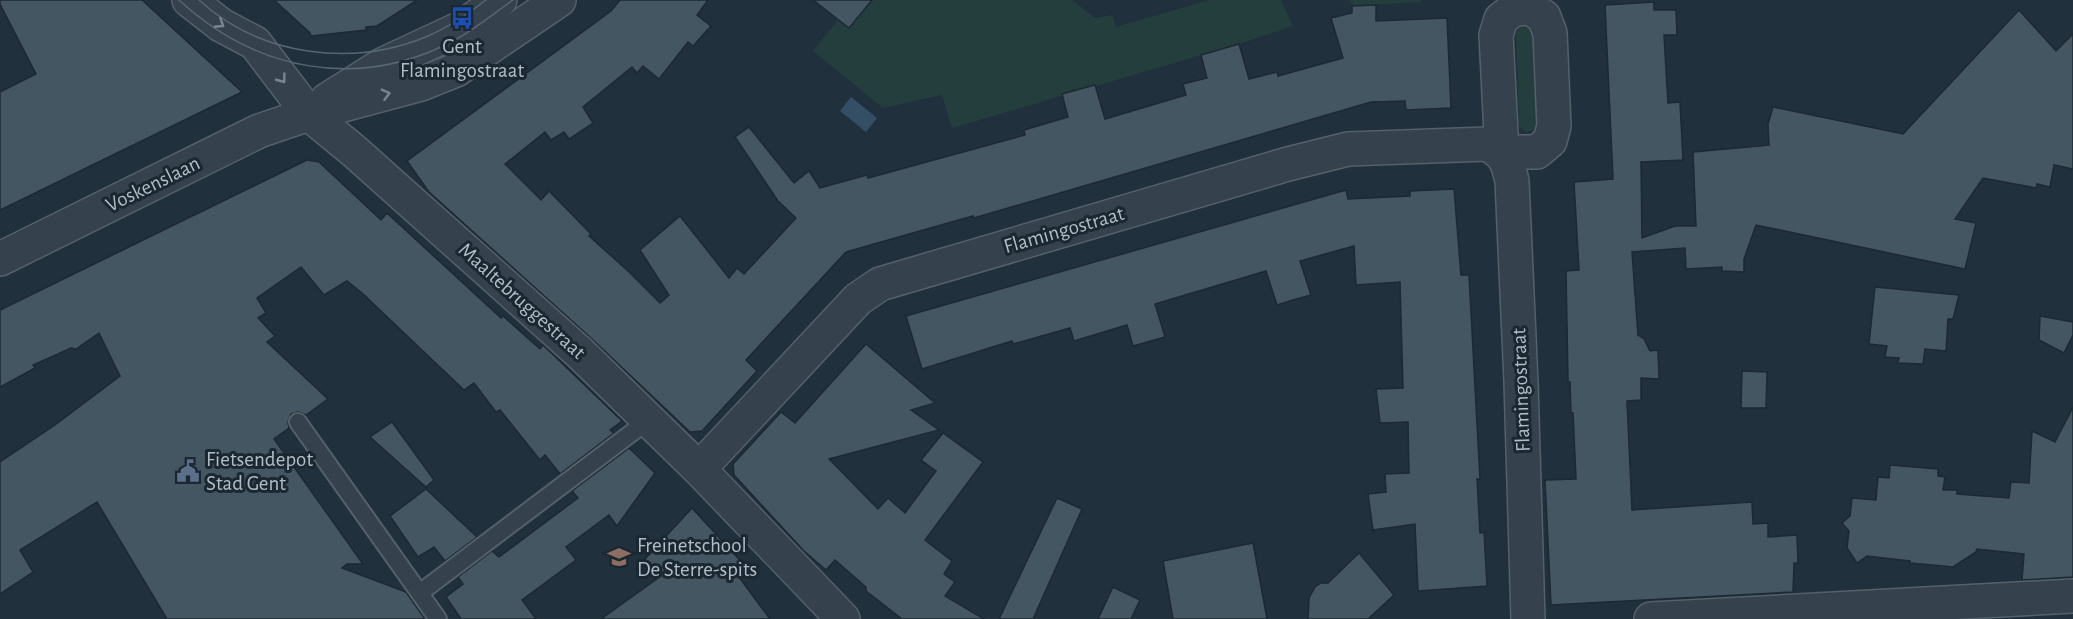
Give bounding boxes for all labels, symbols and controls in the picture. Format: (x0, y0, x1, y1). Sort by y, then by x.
bus stop icon: Gent Flamingostraat (449, 5, 475, 31)
one-way arrow (214, 17, 224, 29)
place label: Gent Flamingostraat (400, 36, 524, 81)
one-way arrow (274, 72, 285, 83)
one-way arrow (381, 88, 391, 101)
street label: Voskenslaan (103, 152, 203, 216)
street label: Flamingostraat (1001, 203, 1127, 257)
street label: Maaltebruggestraat (455, 239, 590, 363)
street label: Flamingostraat (1508, 327, 1534, 452)
place label: Fietsendepot Stad Gent (206, 449, 313, 494)
public building icon: Fietsendepot Stad Gent (175, 458, 201, 484)
place label: Freinetschool De Sterre-spits (637, 535, 757, 580)
school or university icon: Freinetschool De Sterre-spits (606, 544, 632, 570)

